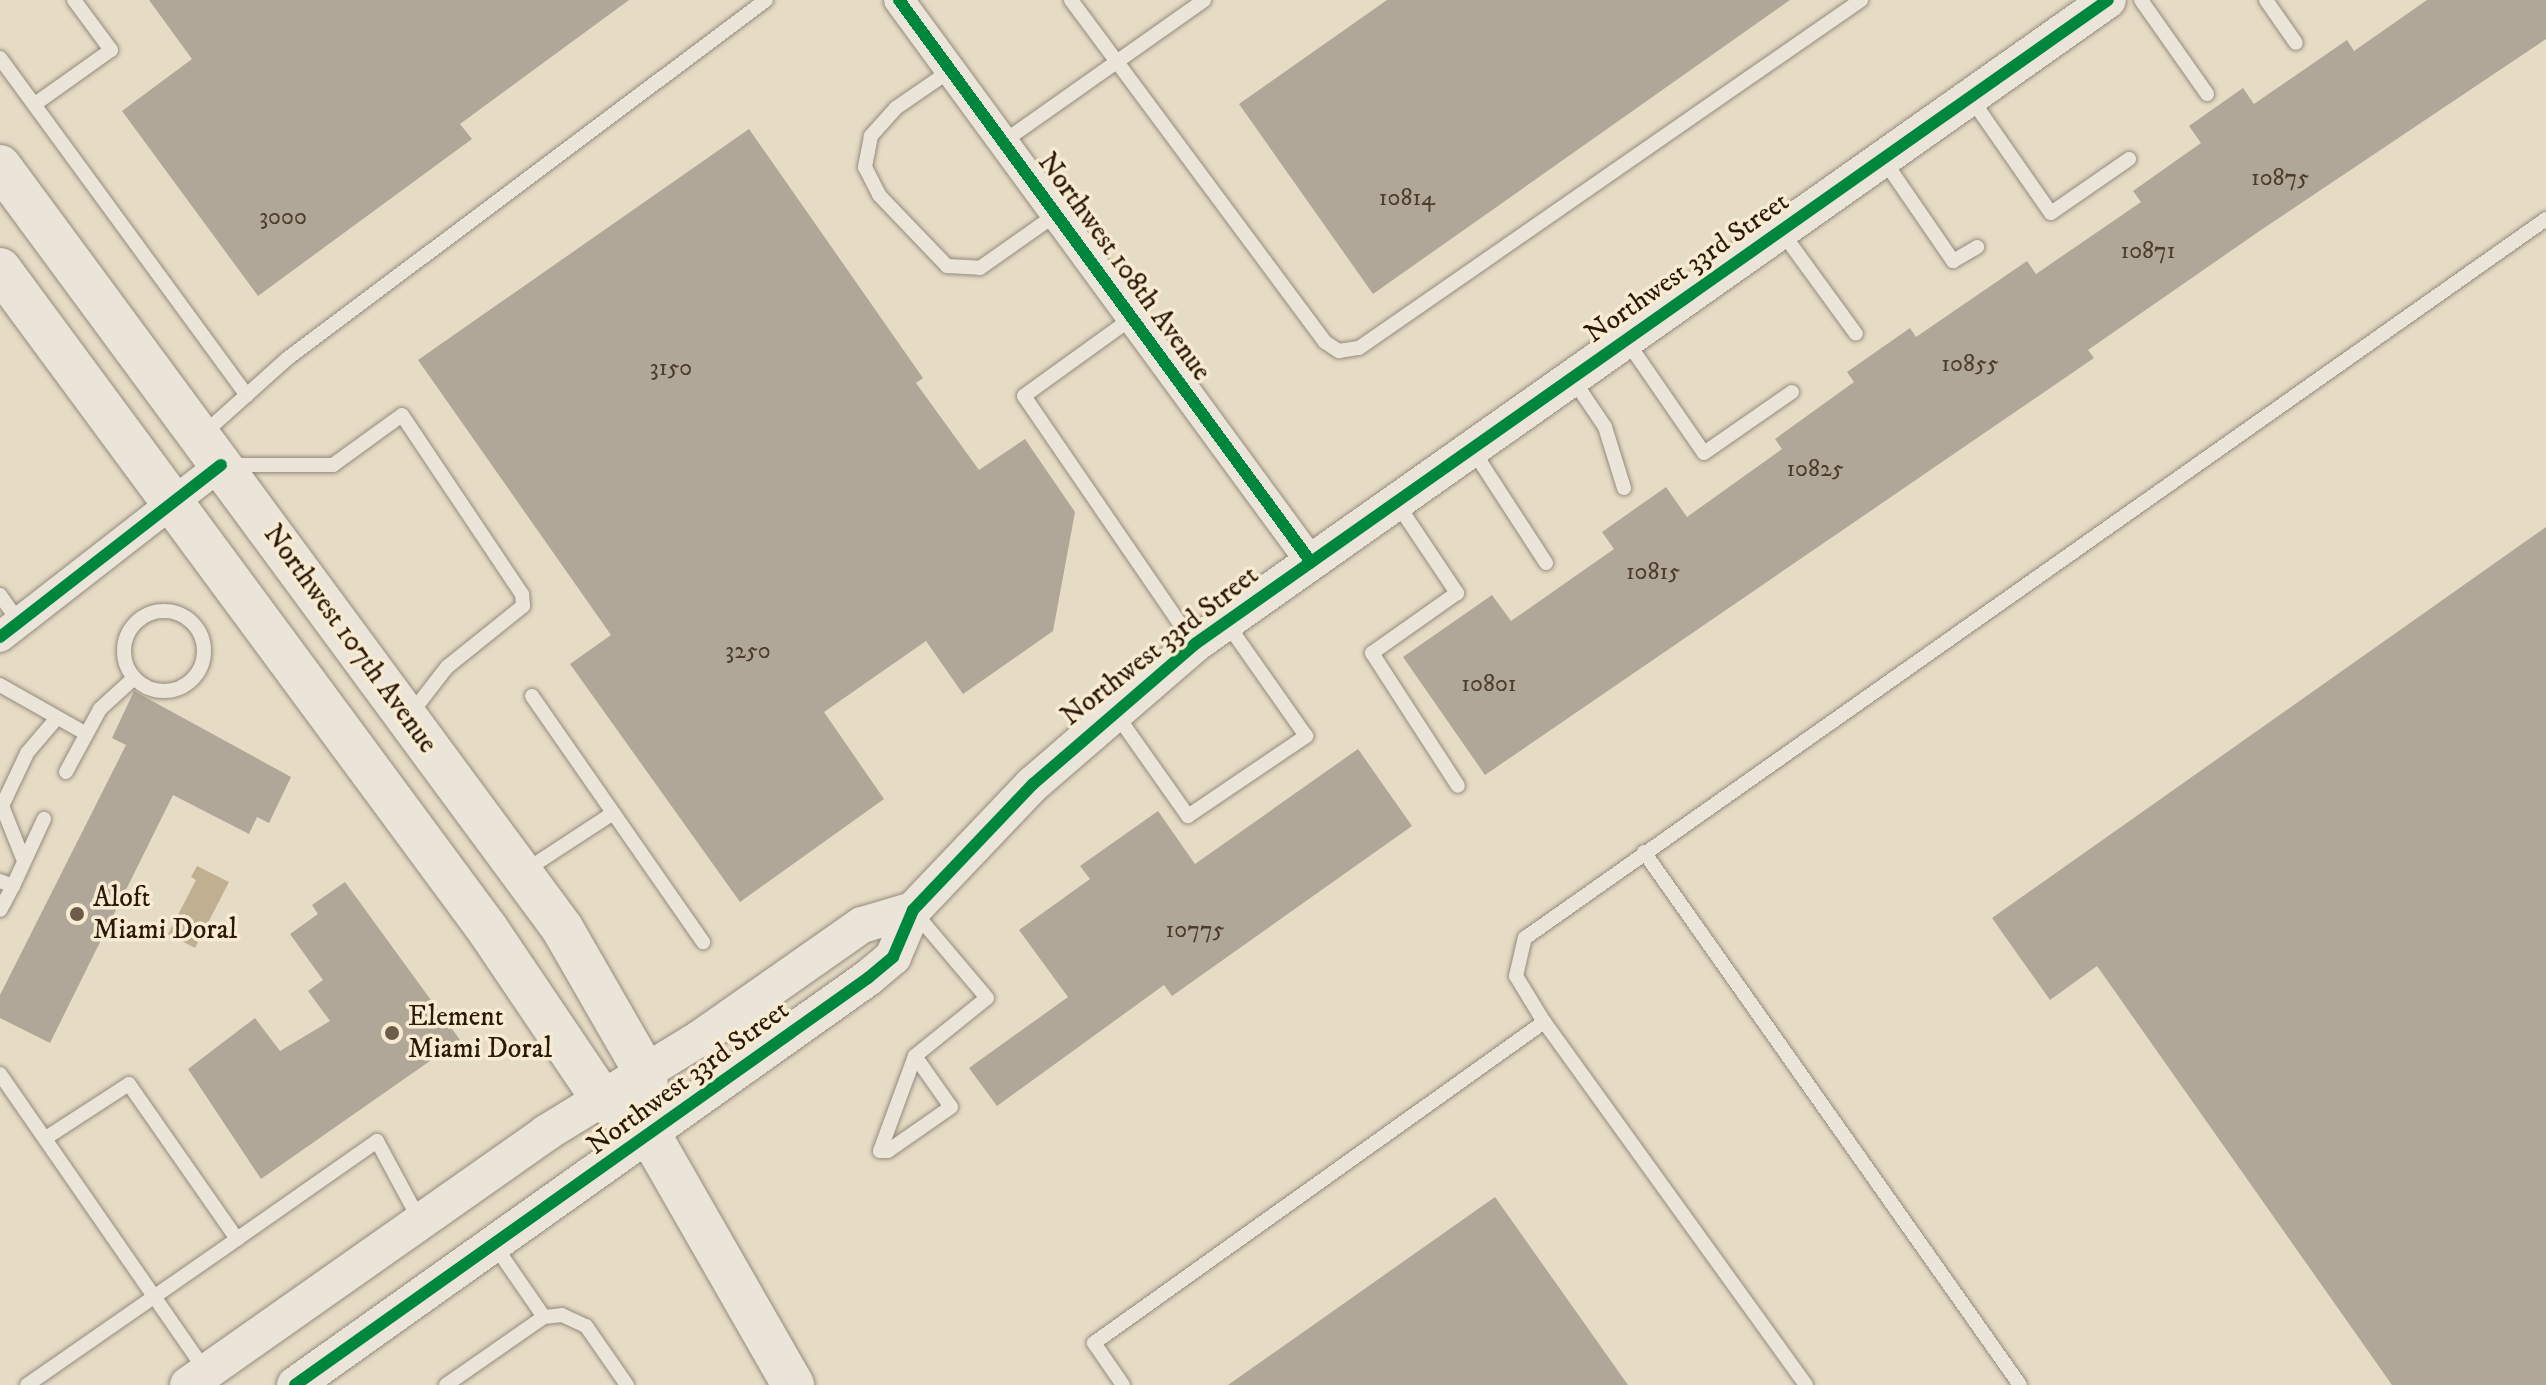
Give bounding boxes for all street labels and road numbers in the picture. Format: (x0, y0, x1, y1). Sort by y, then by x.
street label: Northwest 108th Avenue (1030, 147, 1218, 387)
street label: Northwest 33rd Street (1579, 185, 1795, 351)
street label: Northwest 107th Avenue (256, 518, 444, 760)
street label: Northwest 33rd Street (1055, 559, 1265, 733)
street label: Northwest 33rd Street (581, 994, 795, 1162)

